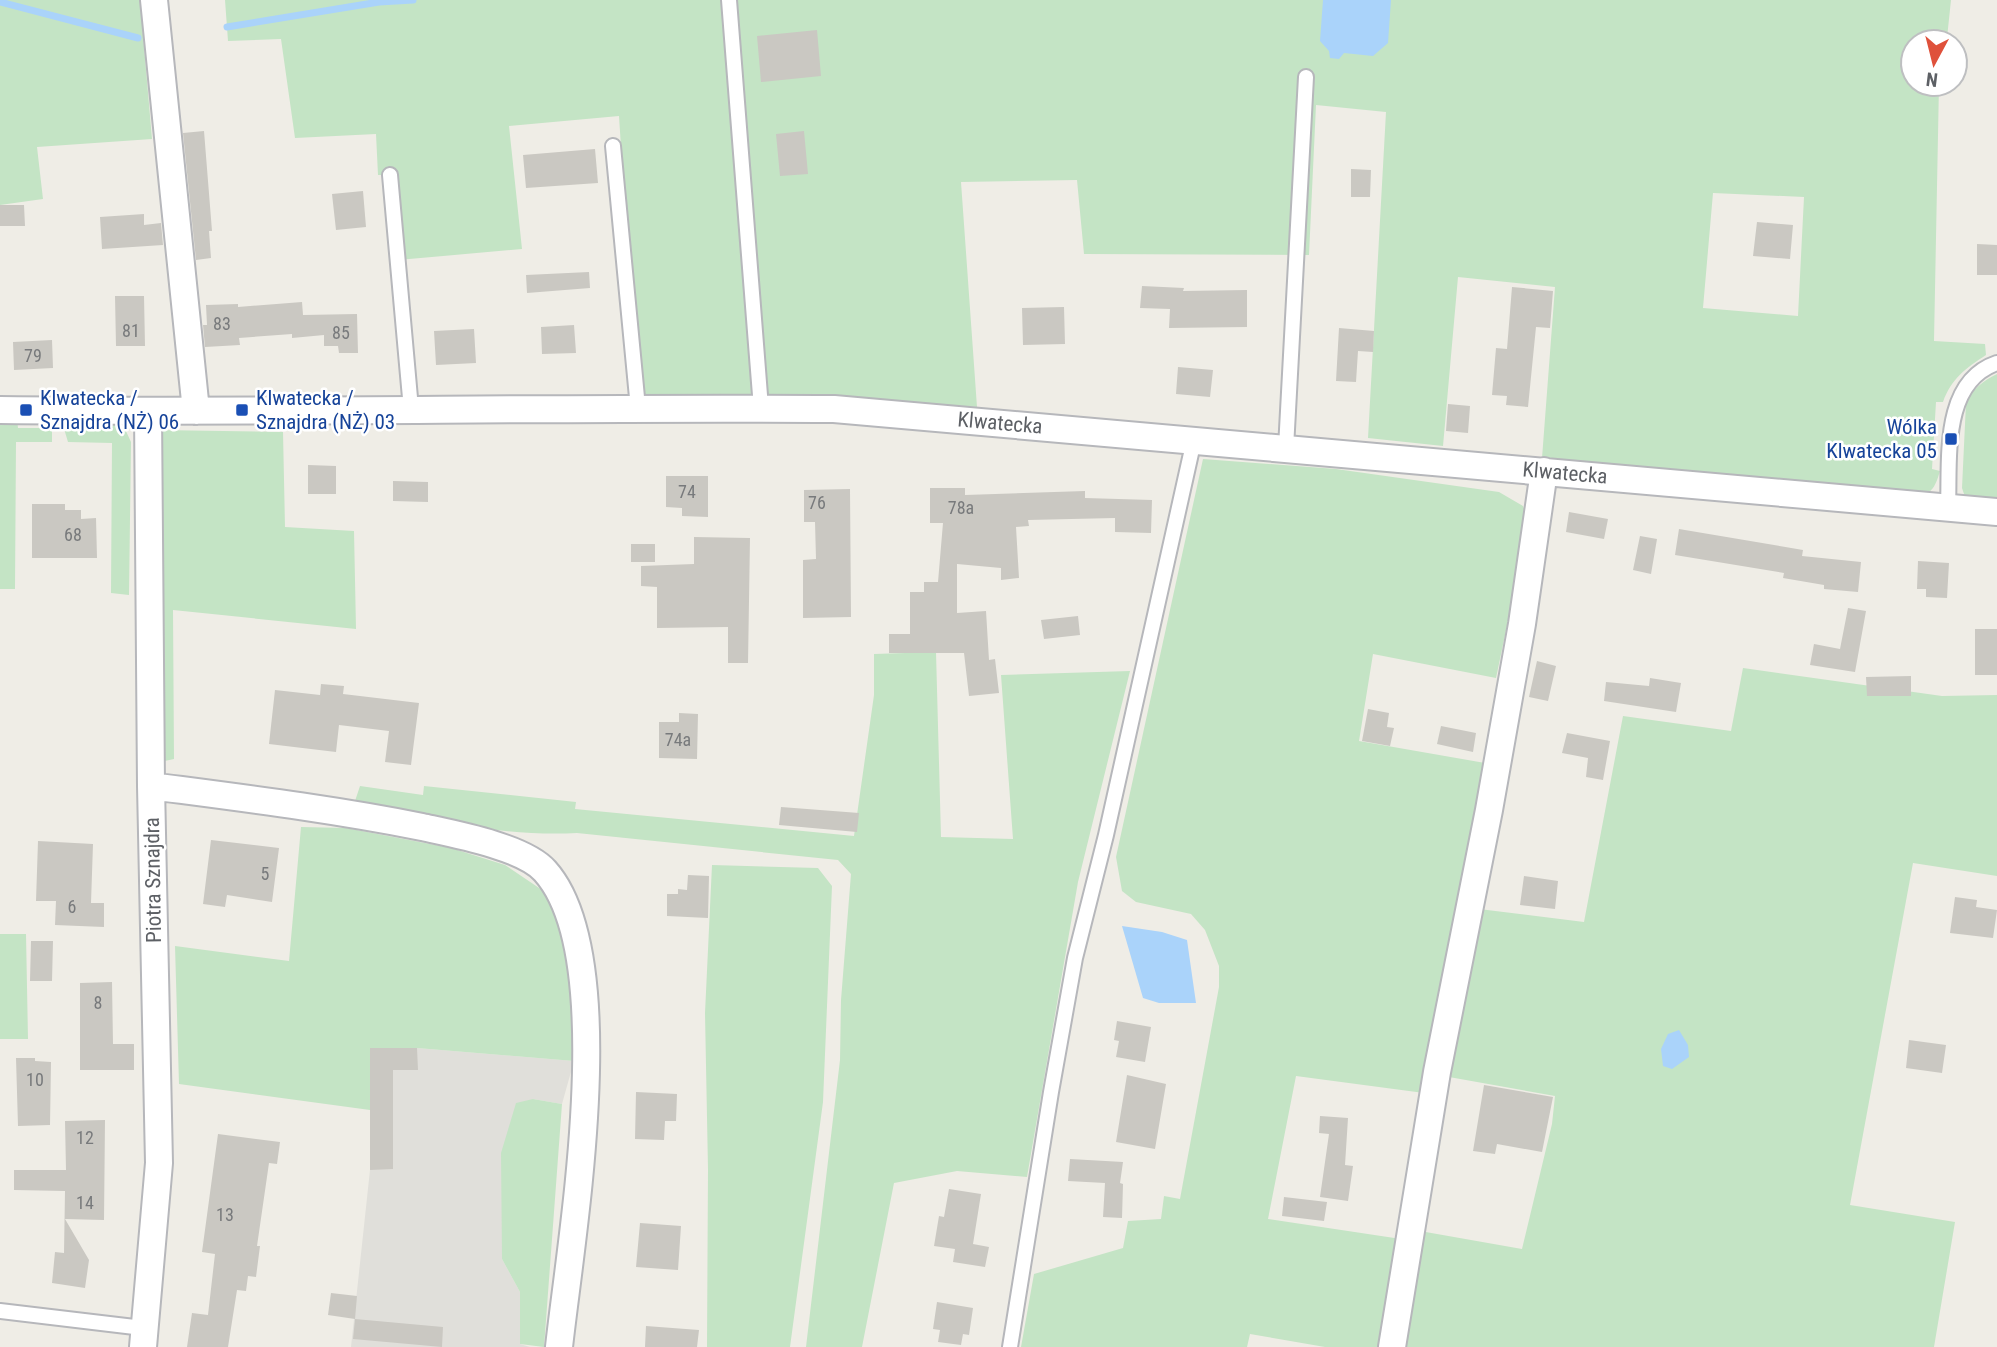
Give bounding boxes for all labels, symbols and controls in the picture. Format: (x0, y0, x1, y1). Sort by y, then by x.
north arrow (1899, 28, 1969, 98)
text: N (1925, 67, 1939, 92)
house number: 83 (213, 313, 231, 334)
house number: 81 (122, 320, 140, 341)
house number: 85 (332, 322, 350, 343)
house number: 79 (24, 345, 42, 366)
place label: Klwatecka / Sznajdra (NŻ) 06 (40, 386, 179, 434)
place label: Klwatecka / Sznajdra (NŻ) 03 (256, 386, 395, 434)
marker: Klwatecka / Sznajdra (NŻ) 06 (18, 402, 34, 418)
marker: Klwatecka / Sznajdra (NŻ) 03 (234, 402, 250, 418)
street label: Klwatecka (956, 407, 1044, 439)
place label: Wólka Klwatecka 05 (1826, 415, 1937, 463)
marker: Wólka Klwatecka 05 (1943, 431, 1959, 447)
street label: Klwatecka (1521, 457, 1609, 489)
house number: 74 (678, 481, 696, 502)
house number: 76 (808, 492, 826, 513)
house number: 78a (948, 497, 974, 518)
house number: 68 (64, 524, 82, 545)
house number: 74a (665, 729, 691, 750)
street label: Piotra Sznajdra (140, 817, 166, 943)
house number: 5 (261, 863, 270, 884)
house number: 6 (68, 896, 76, 917)
house number: 8 (94, 992, 102, 1013)
house number: 10 (26, 1069, 44, 1090)
house number: 12 (76, 1127, 94, 1148)
house number: 14 (76, 1192, 94, 1213)
house number: 13 (216, 1204, 234, 1225)

